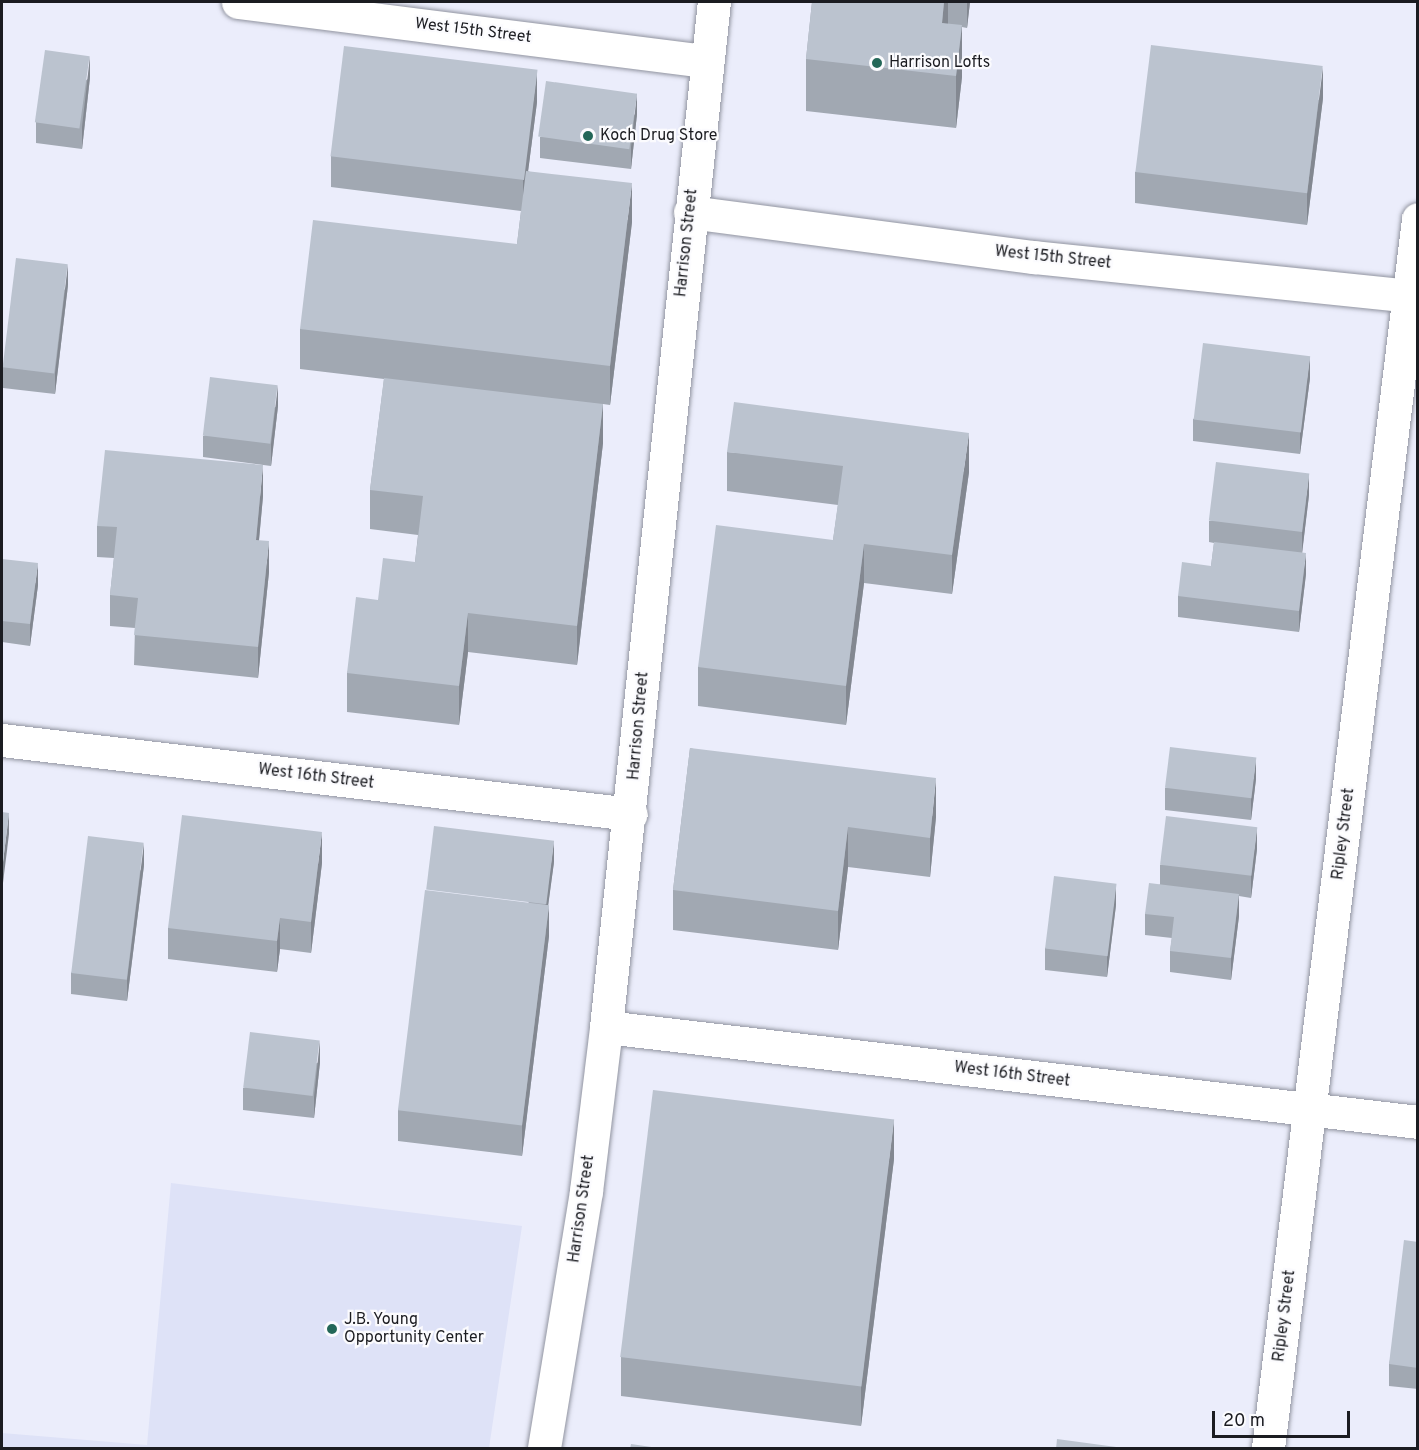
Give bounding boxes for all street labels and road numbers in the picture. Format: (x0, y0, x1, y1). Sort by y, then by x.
street label: West 15th Street (414, 14, 532, 48)
street label: Harrison Street (672, 188, 702, 298)
street label: West 15th Street (994, 242, 1112, 274)
street label: Harrison Street (625, 671, 653, 781)
street label: West 16th Street (257, 760, 375, 794)
street label: Ripley Street (1329, 787, 1359, 881)
street label: West 16th Street (953, 1058, 1071, 1092)
street label: Harrison Street (565, 1154, 599, 1264)
street label: Ripley Street (1270, 1269, 1300, 1363)

